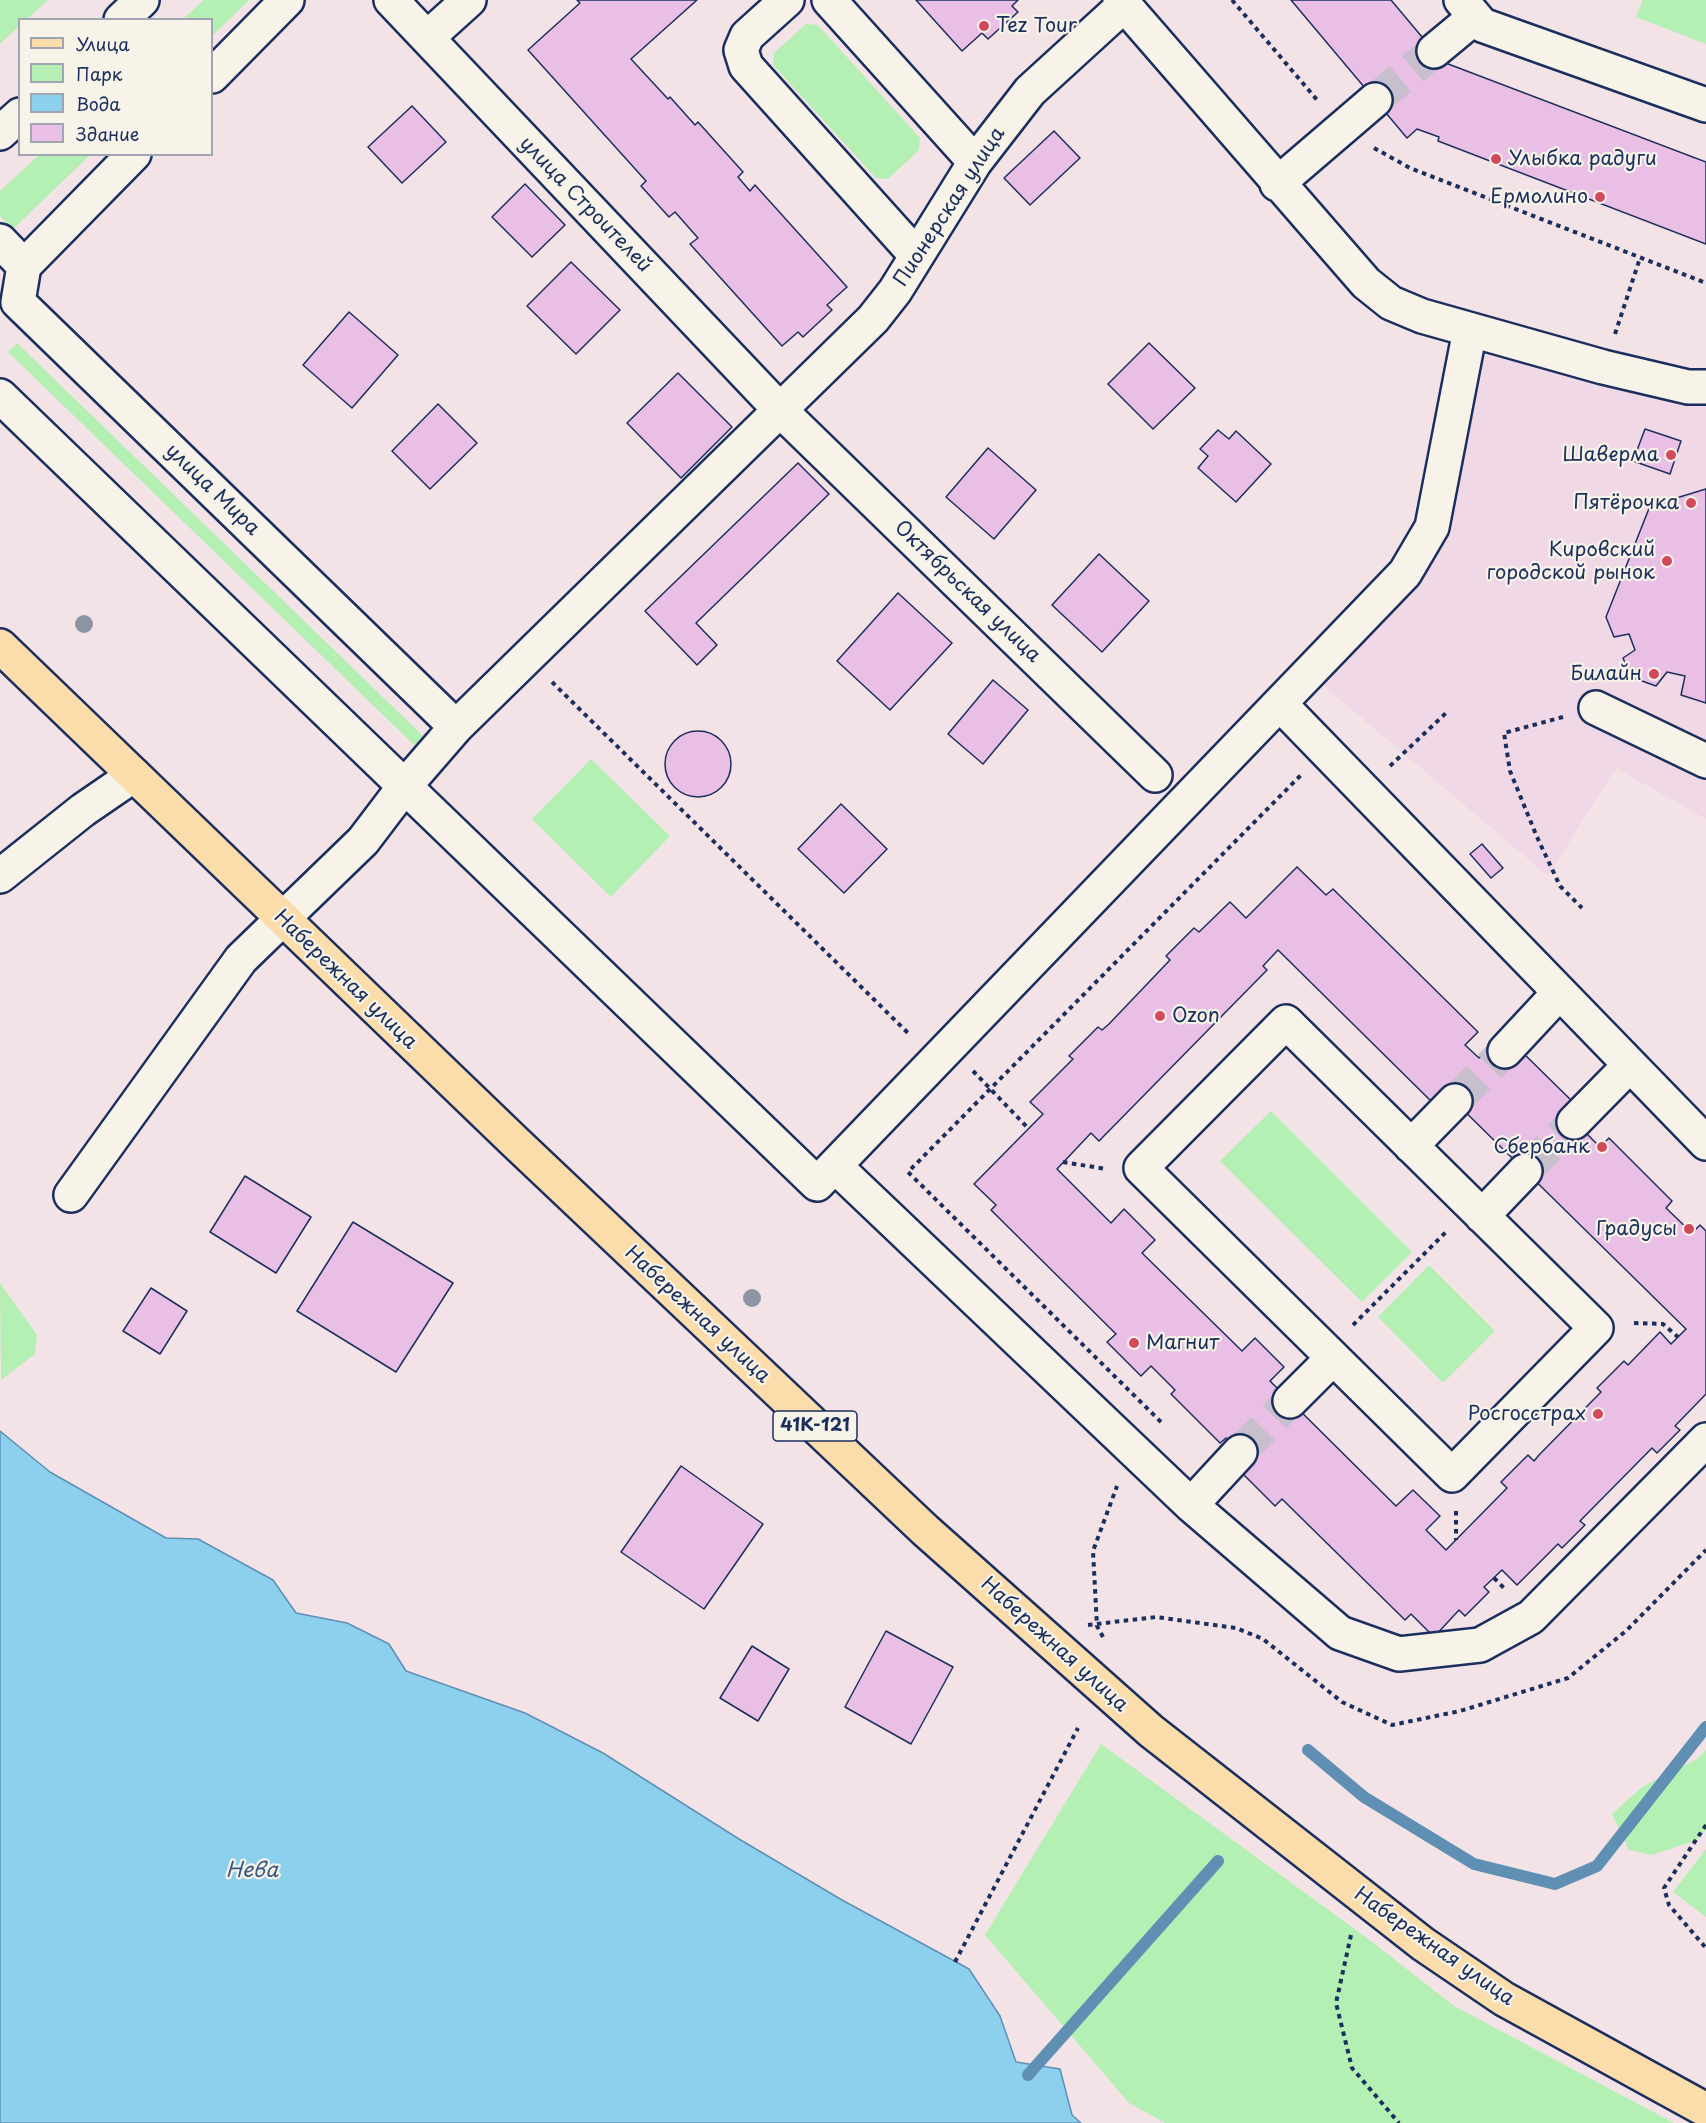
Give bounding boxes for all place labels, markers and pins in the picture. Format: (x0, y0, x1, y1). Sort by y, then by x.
place label: Tez Tour (996, 14, 1077, 38)
marker: Tez Tour (977, 19, 991, 33)
place label: Улыбка радуги (1508, 147, 1657, 171)
marker: Улыбка радуги (1489, 152, 1503, 166)
place label: Ермолино (1490, 185, 1588, 209)
marker: Ермолино (1593, 190, 1607, 204)
place label: Шаверма (1562, 443, 1659, 467)
marker: Шаверма (1664, 448, 1678, 462)
place label: Пятёрочка (1573, 491, 1679, 515)
marker: Пятёрочка (1684, 496, 1698, 510)
place label: Кировский городской рынок (1487, 538, 1655, 585)
marker: Кировский городской рынок (1660, 554, 1674, 568)
place label: Билайн (1570, 662, 1642, 686)
marker: Билайн (1647, 667, 1661, 681)
place label: Ozon (1172, 1004, 1220, 1028)
marker: Ozon (1153, 1009, 1167, 1023)
place label: Сбербанк (1494, 1135, 1590, 1159)
marker: Сбербанк (1595, 1140, 1609, 1154)
place label: Градусы (1596, 1217, 1677, 1241)
marker: Градусы (1682, 1222, 1696, 1236)
place label: Магнит (1146, 1331, 1219, 1355)
marker: Магнит (1127, 1336, 1141, 1350)
place label: Росгосстрах (1468, 1402, 1586, 1426)
marker: Росгосстрах (1591, 1407, 1605, 1421)

